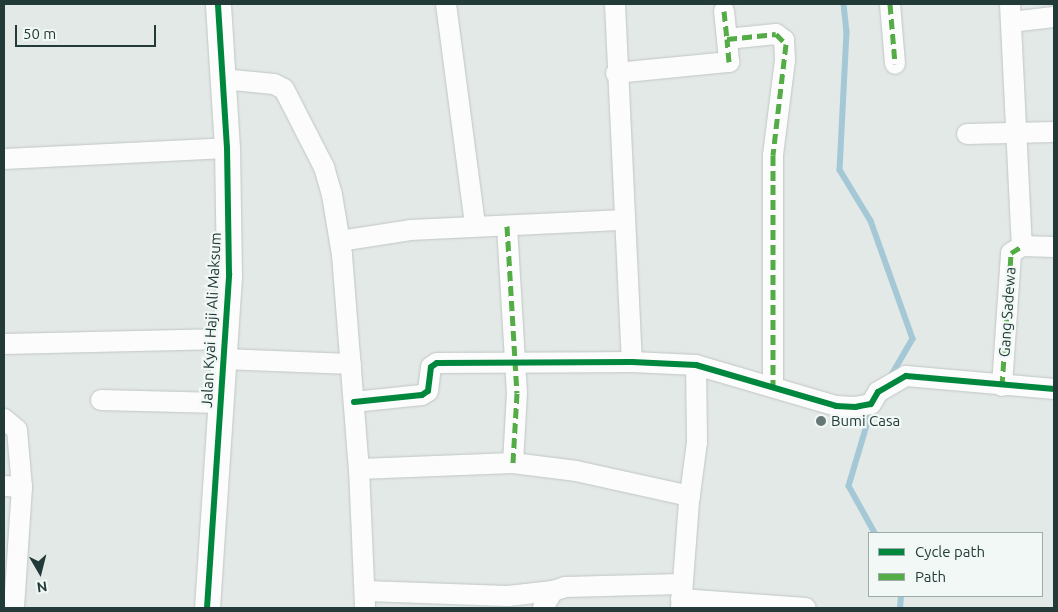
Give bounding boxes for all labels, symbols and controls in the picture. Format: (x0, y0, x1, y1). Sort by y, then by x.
scale bar (18, 15, 159, 47)
text: 50 m (23, 25, 56, 42)
street label: Jalan Kyai Haji Ali Maksum (197, 232, 225, 408)
street label: Gang Sadewa (995, 266, 1019, 358)
place label: Bumi Casa (831, 412, 900, 430)
marker: Bumi Casa (815, 415, 827, 427)
legend (868, 532, 1043, 597)
text: Cycle path (915, 543, 985, 560)
north arrow (15, 547, 65, 597)
text: Path (915, 568, 946, 585)
text: N (36, 578, 48, 596)

